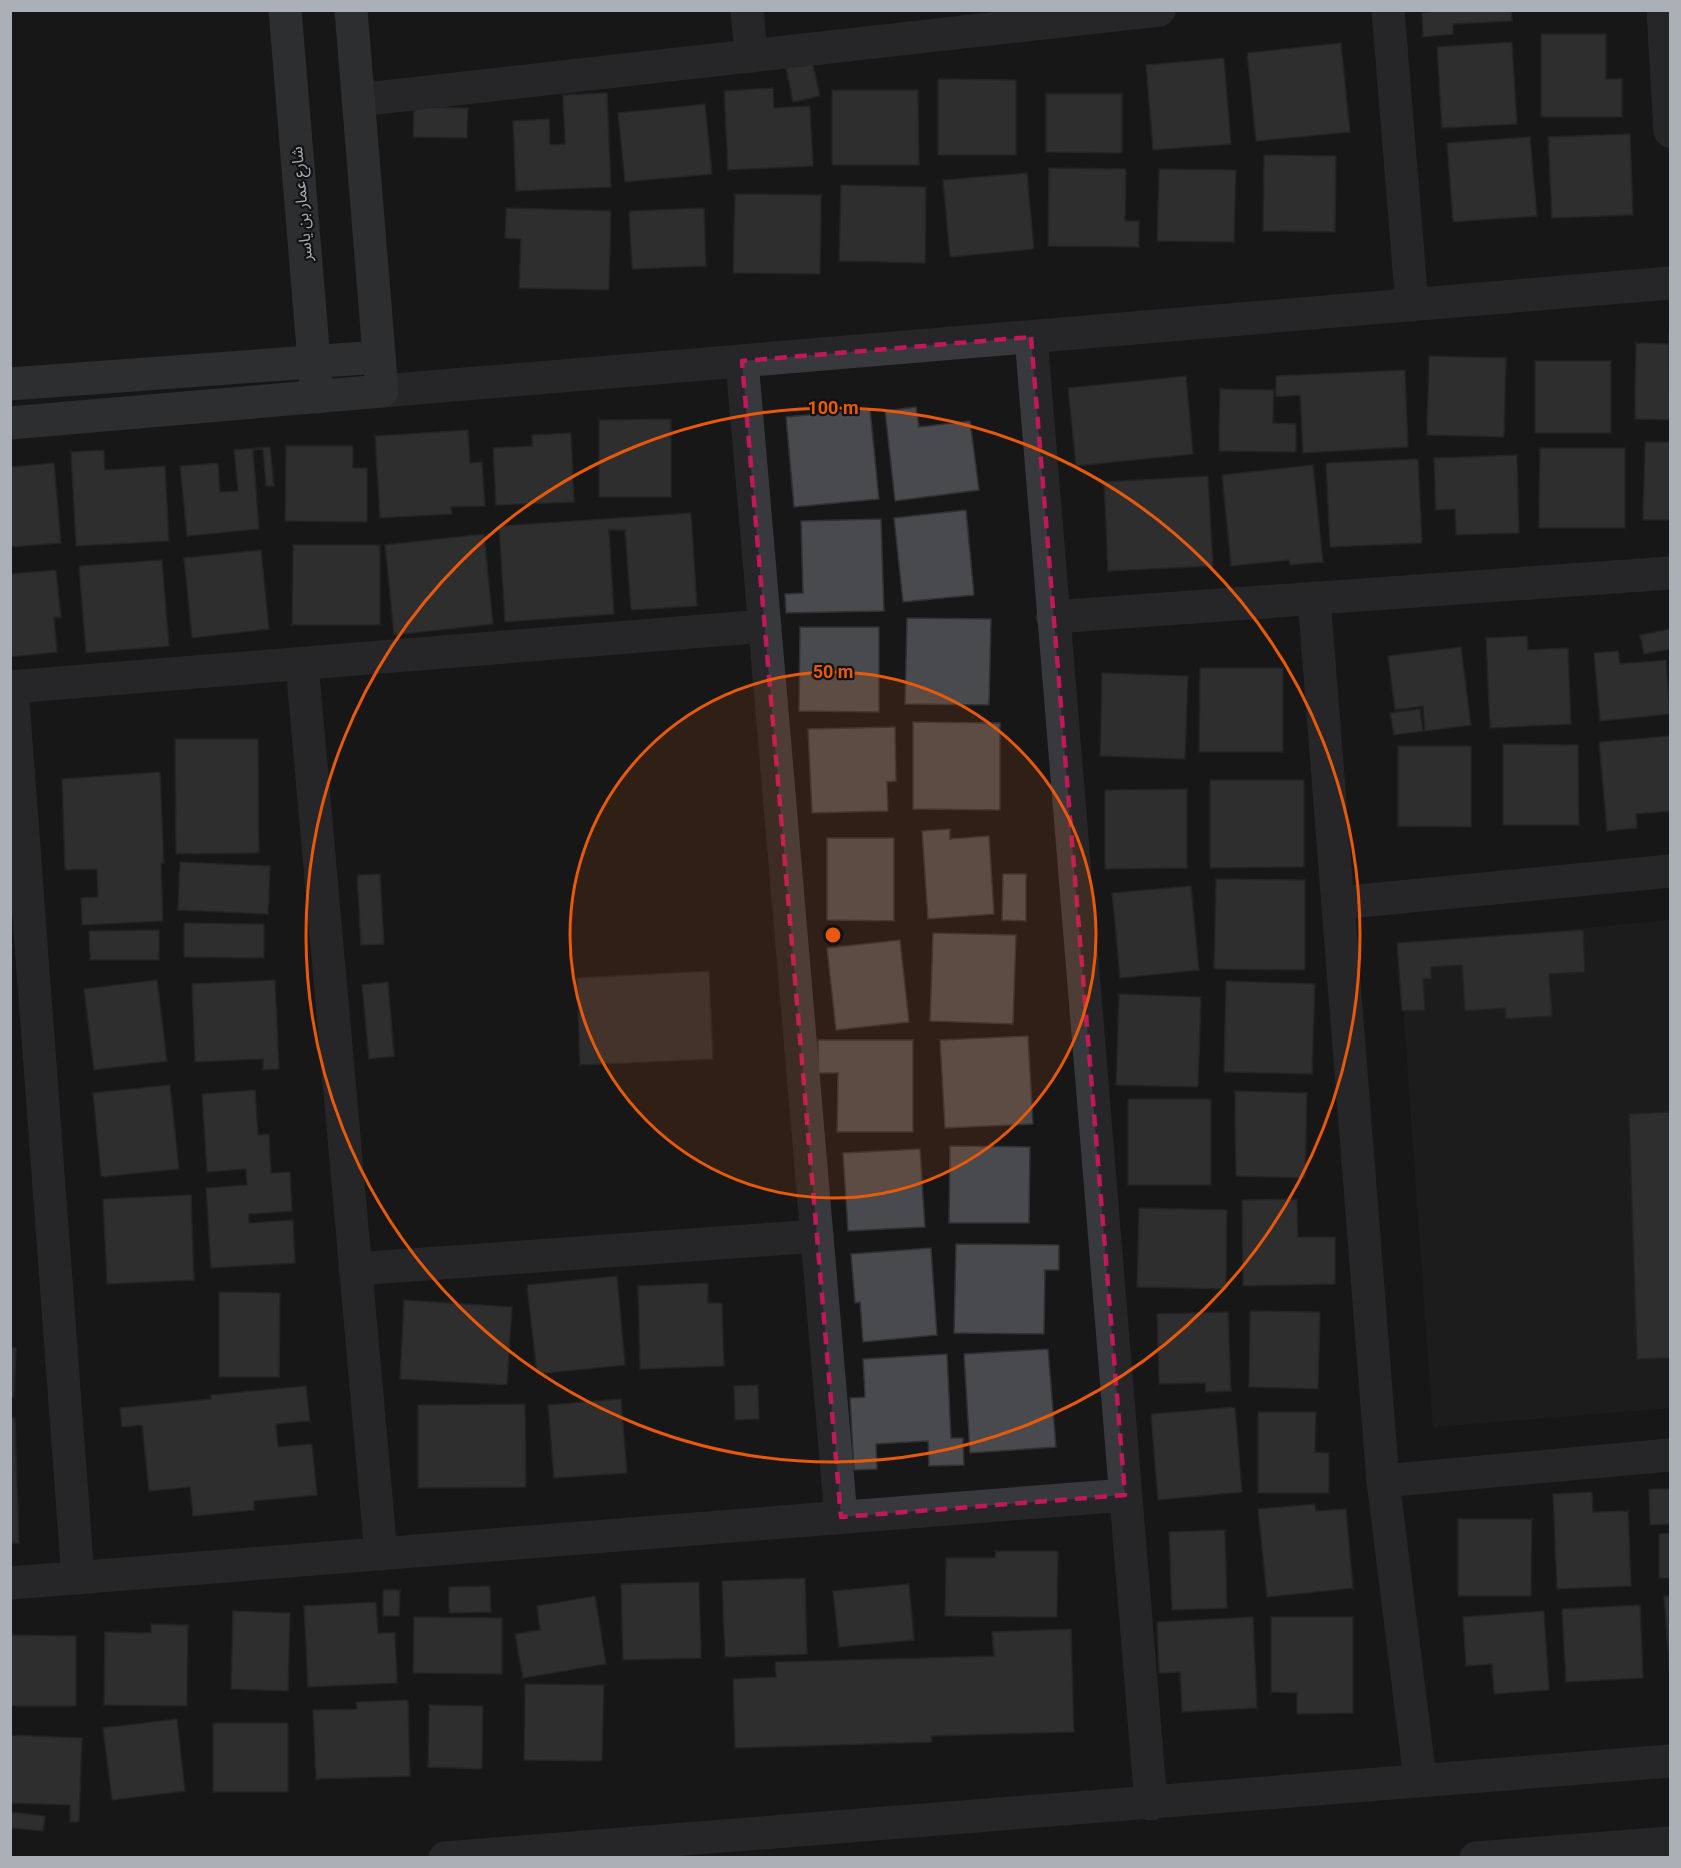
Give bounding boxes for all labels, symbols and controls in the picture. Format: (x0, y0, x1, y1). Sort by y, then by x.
street label: شارع عمار بن ياسر (287, 145, 319, 263)
text: 100 m (807, 397, 859, 418)
text: 50 m (813, 661, 853, 682)
centre of rings (823, 925, 843, 945)

